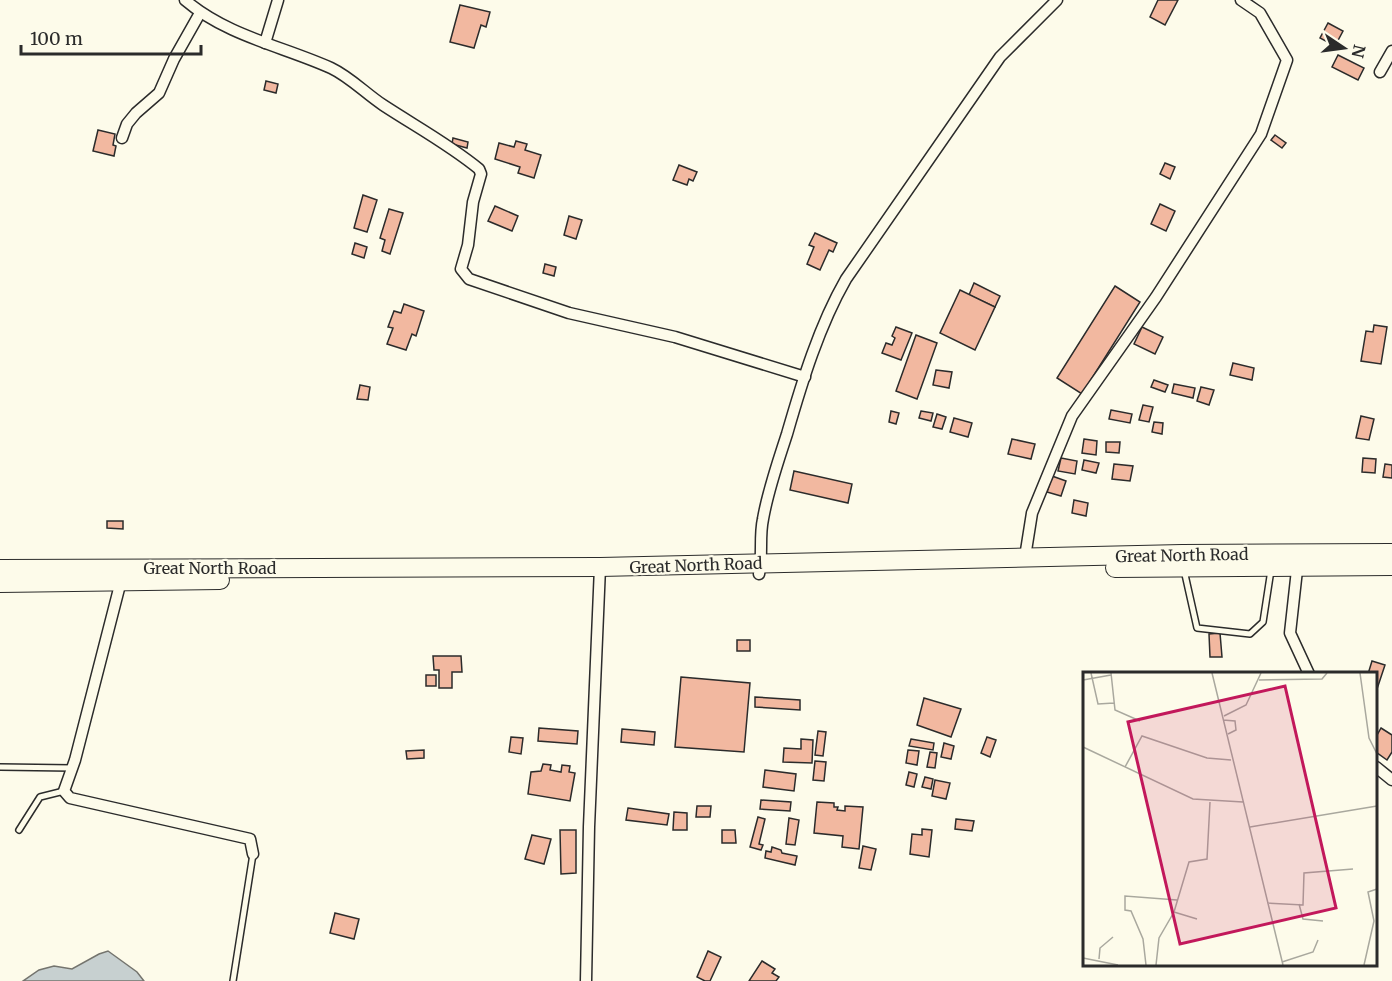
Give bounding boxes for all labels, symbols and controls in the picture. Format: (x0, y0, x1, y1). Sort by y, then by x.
scale bar (21, 18, 201, 56)
north arrow (1314, 18, 1374, 78)
text: 100 m (30, 27, 83, 50)
text: N (1347, 43, 1370, 60)
street label: Great North Road (1115, 544, 1249, 566)
street label: Great North Road (629, 553, 763, 577)
street label: Great North Road (143, 558, 277, 578)
inset map (1083, 672, 1377, 966)

